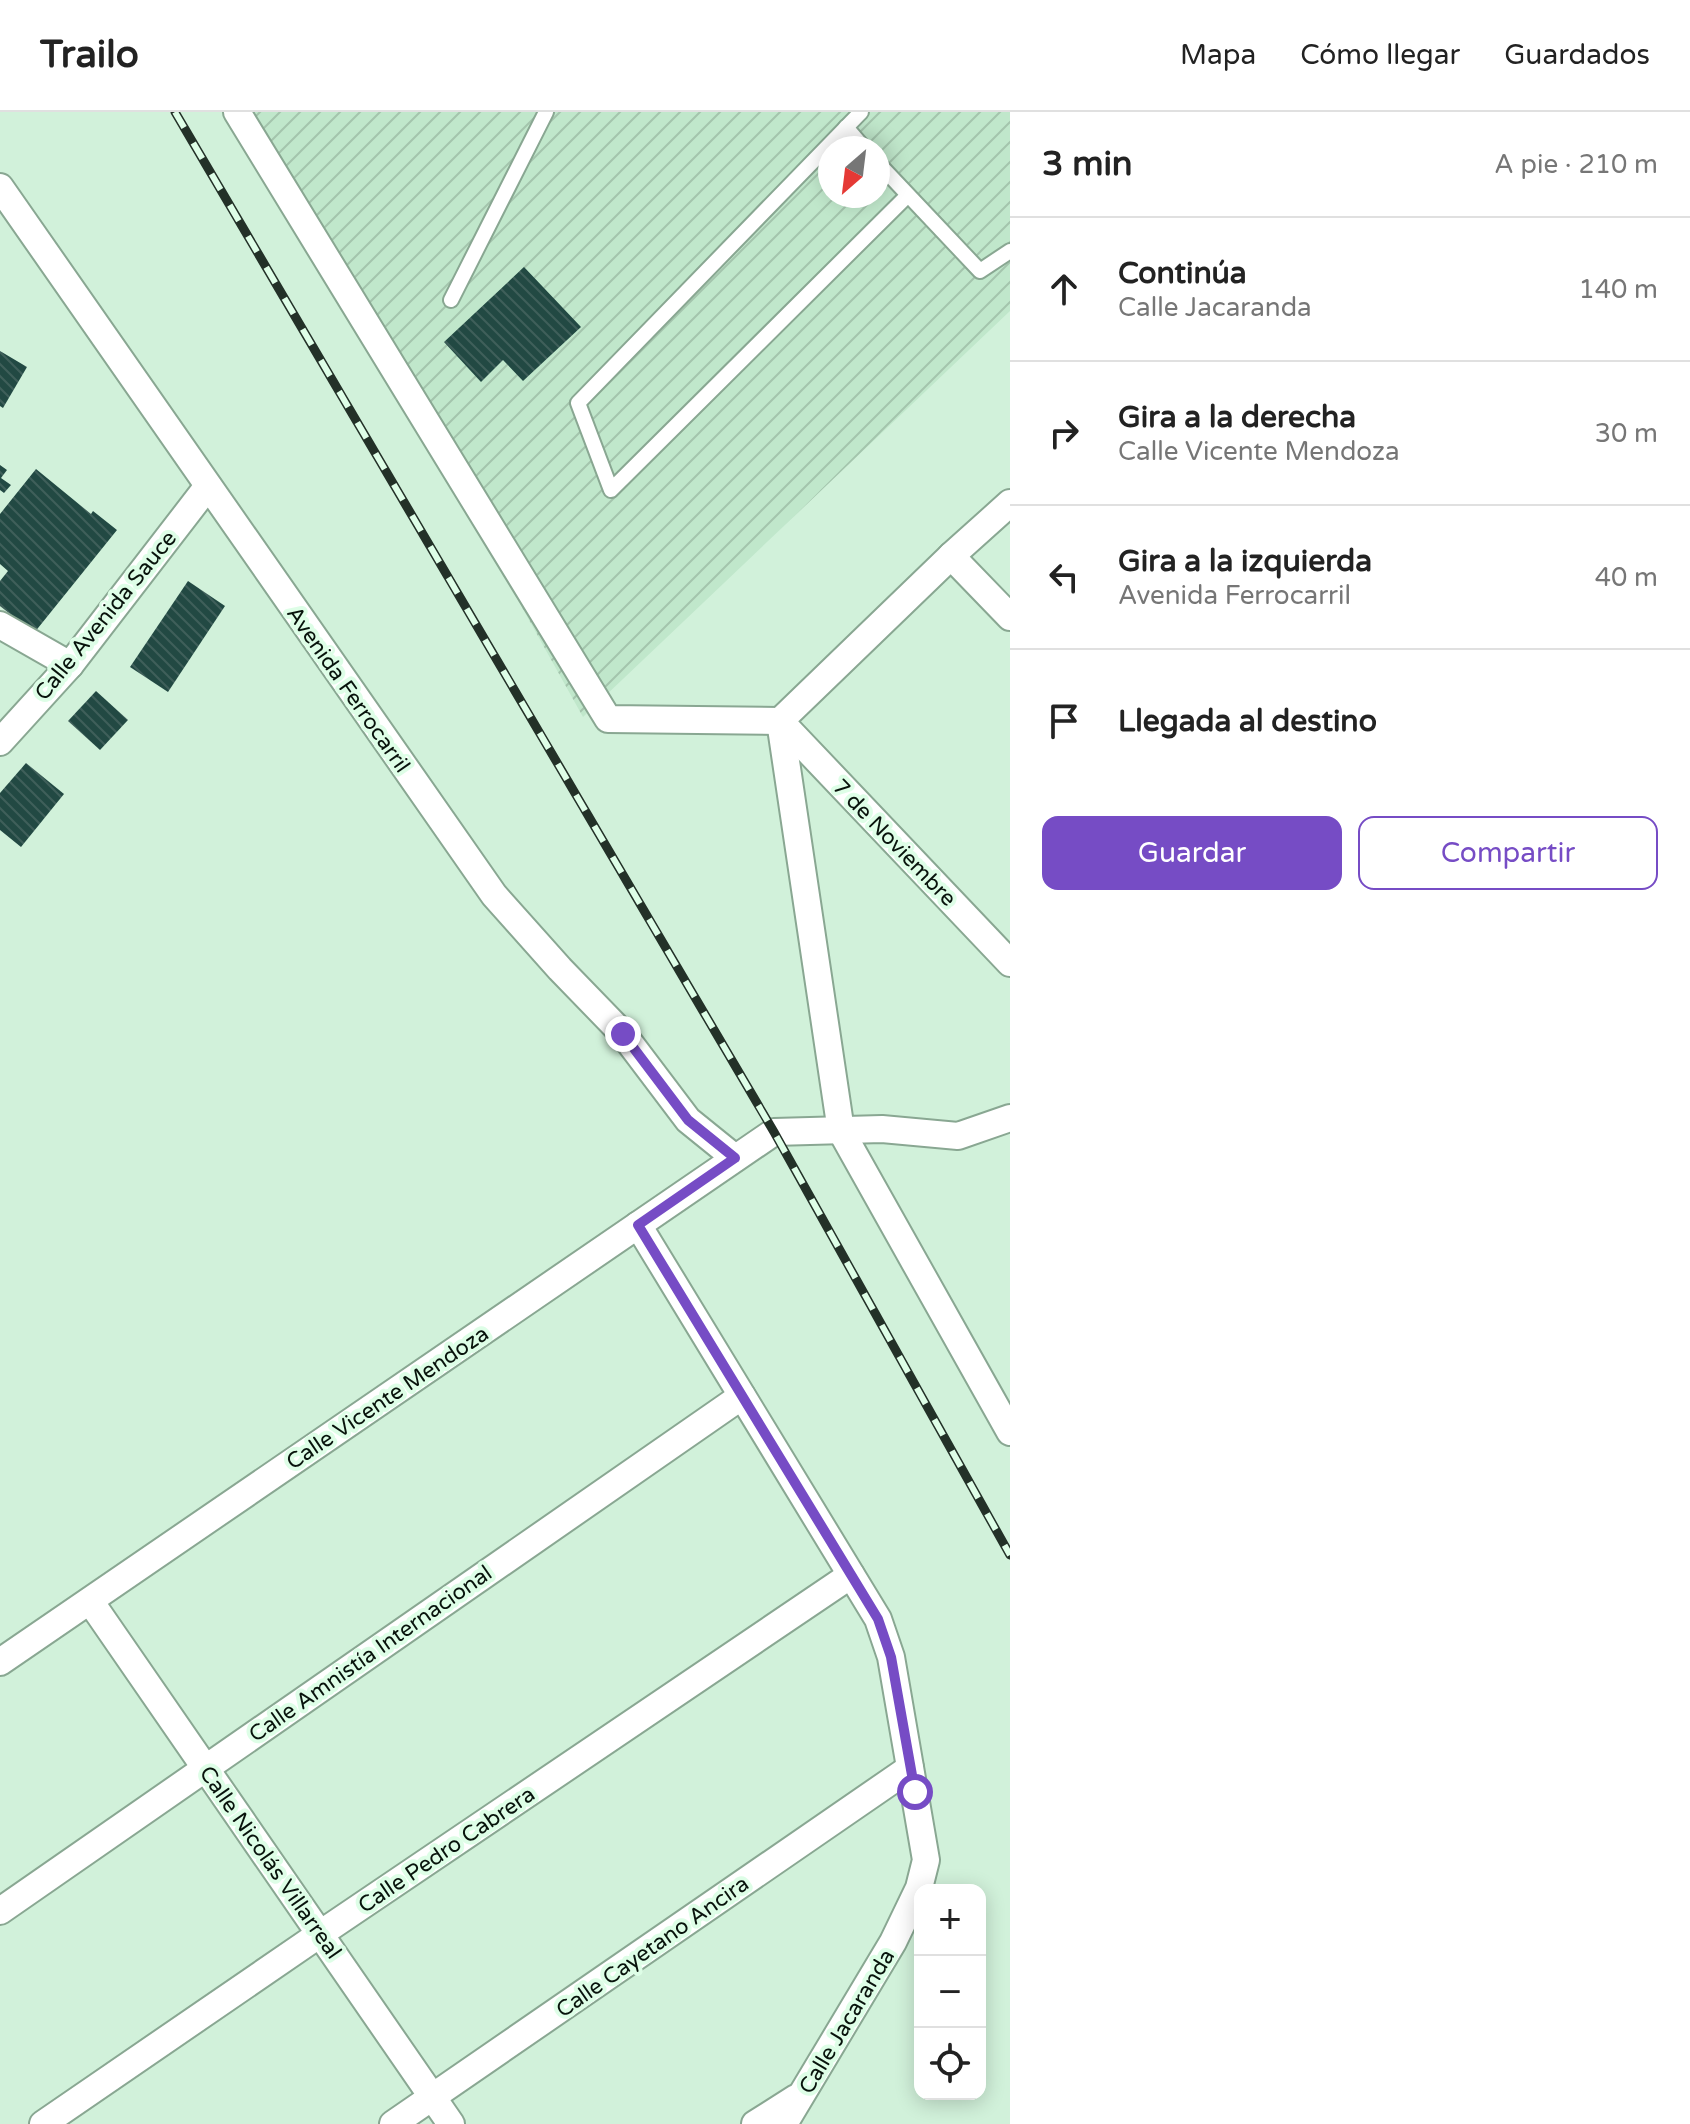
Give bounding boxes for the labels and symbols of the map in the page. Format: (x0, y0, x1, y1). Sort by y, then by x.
north arrow (818, 136, 890, 208)
street label: Calle Avenida Sauce (29, 526, 182, 706)
street label: Avenida Ferrocarril (281, 601, 415, 778)
street label: 7 de Noviembre (827, 774, 961, 912)
route end (605, 1016, 641, 1052)
street label: Calle Vicente Mendoza (281, 1320, 494, 1475)
street label: Calle Amnistía Internacional (244, 1560, 497, 1748)
street label: Calle Nicolás Villarreal (194, 1761, 347, 1964)
route start (897, 1774, 933, 1810)
street label: Calle Pedro Cabrera (353, 1781, 540, 1919)
street label: Calle Cayetano Ancira (551, 1870, 754, 2023)
street label: Calle Jacaranda (793, 1945, 900, 2098)

